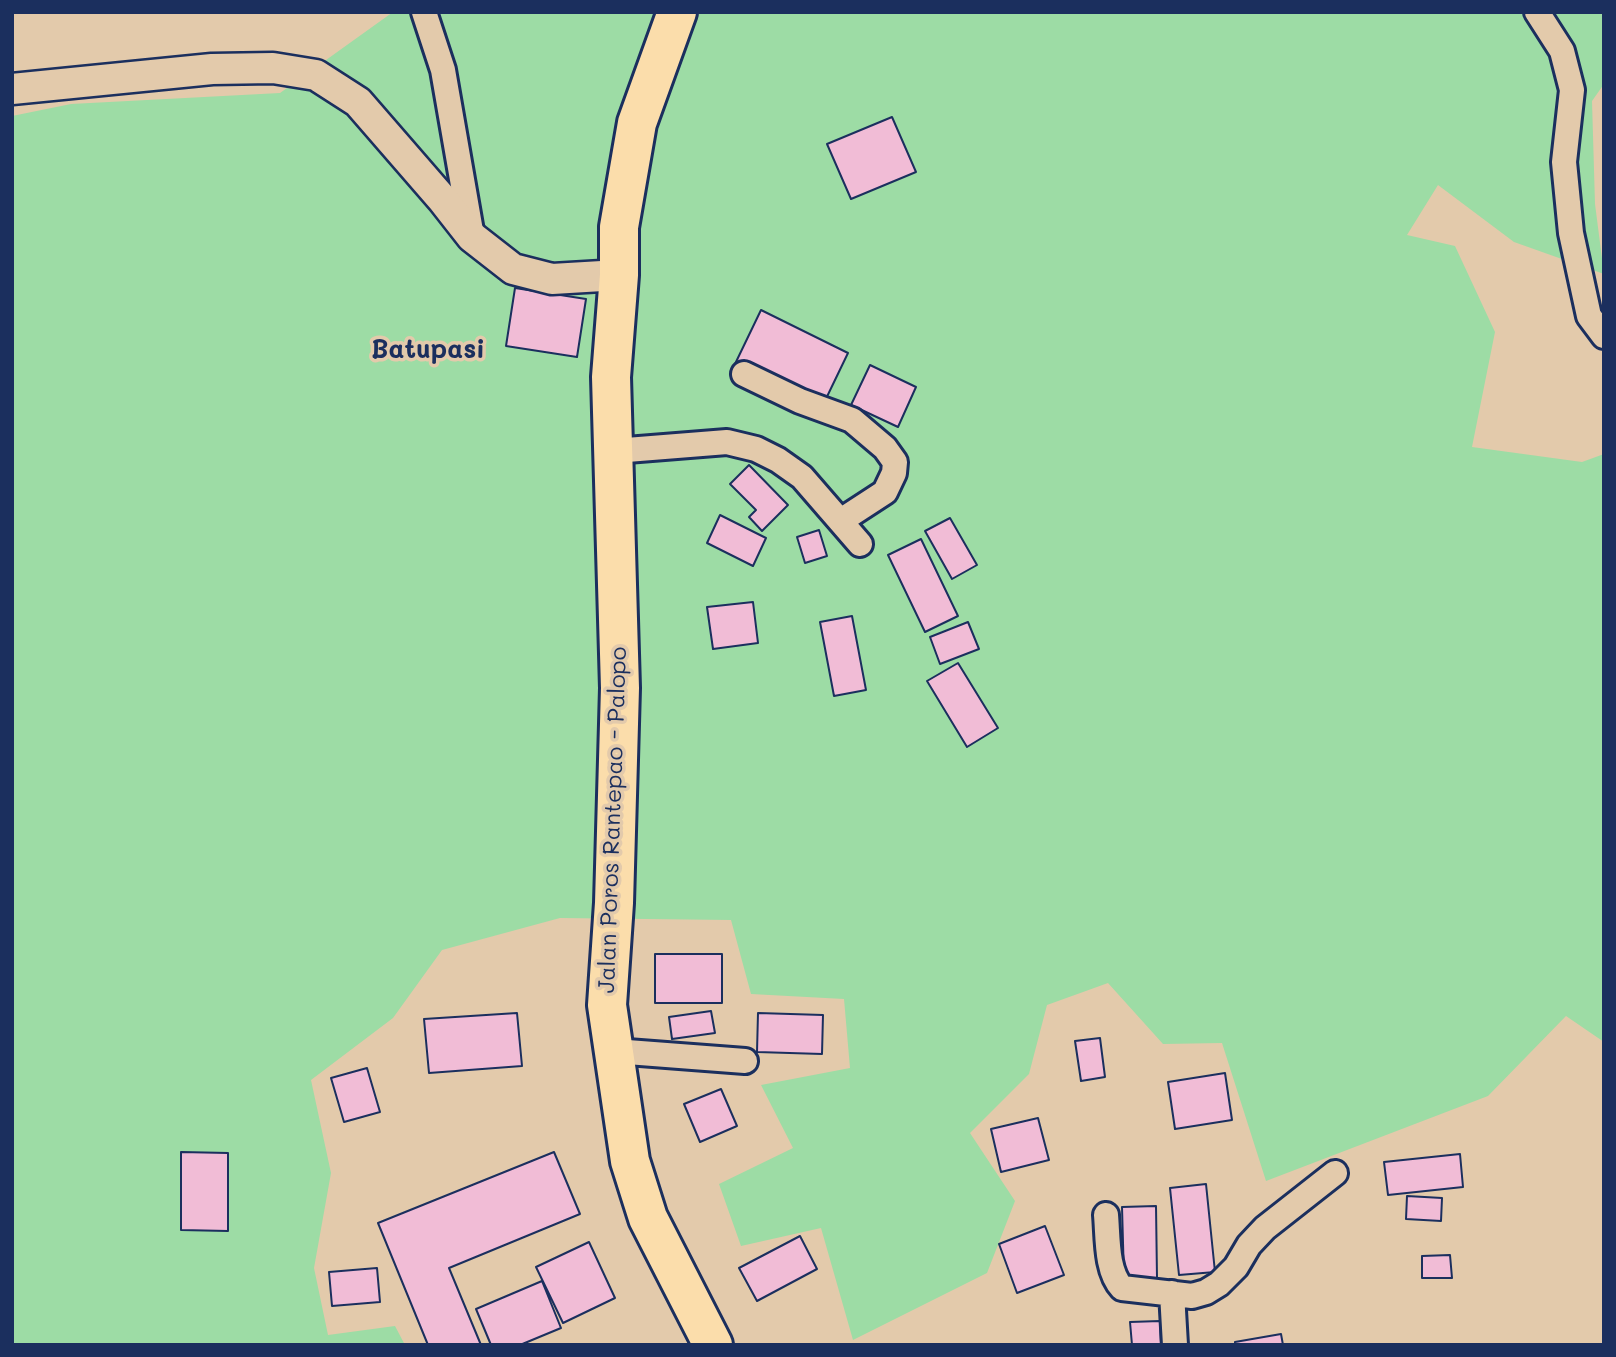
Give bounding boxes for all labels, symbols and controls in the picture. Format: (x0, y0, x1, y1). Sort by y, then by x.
district label: Batupasi (371, 334, 485, 366)
street label: Jalan Poros Rantepao - Palopo (593, 646, 633, 994)

